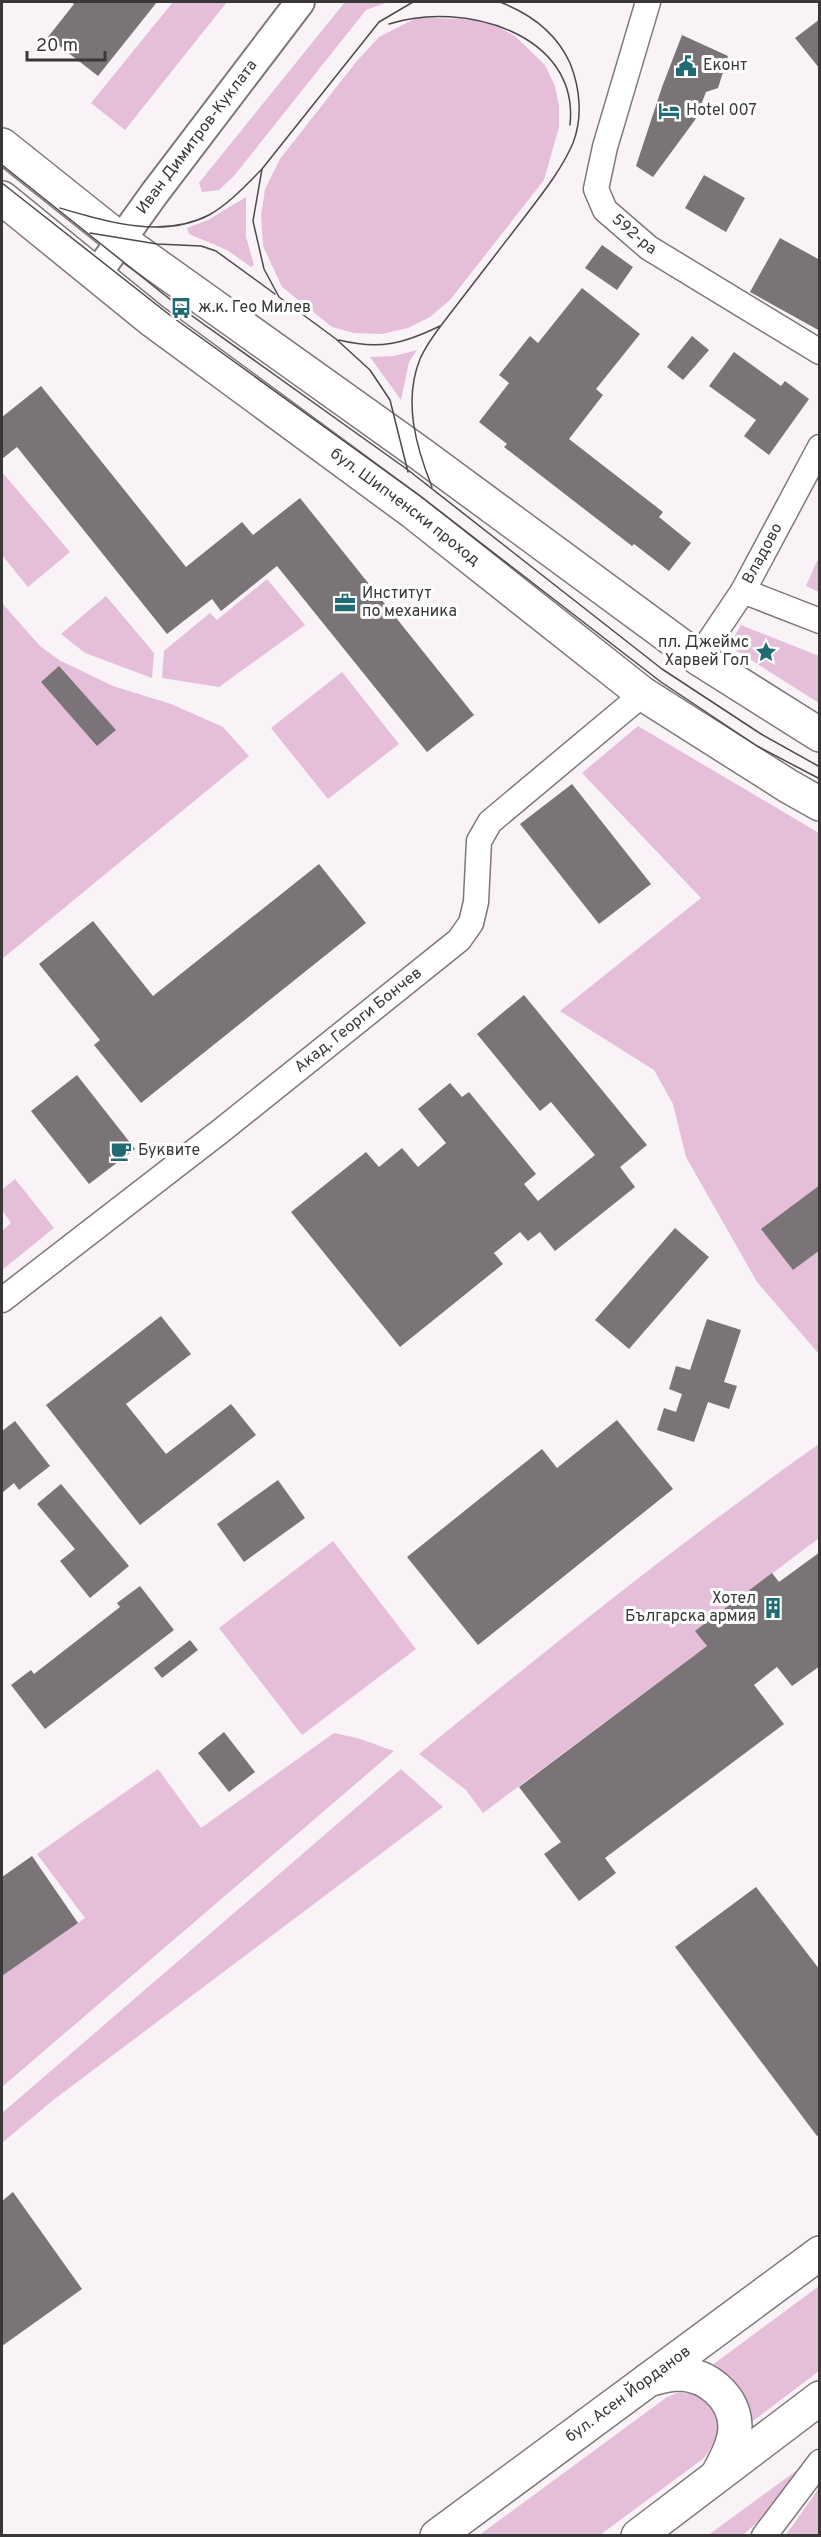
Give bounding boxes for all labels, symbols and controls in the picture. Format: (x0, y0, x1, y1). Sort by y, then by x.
scale bar (27, 24, 105, 62)
text: 20 m (36, 35, 78, 58)
public building icon: Еконт (674, 54, 698, 78)
street label: Иван Димитров-Куклата (133, 56, 262, 218)
place label: Еконт (703, 56, 747, 76)
hotel icon: Hotel 007 (657, 99, 681, 123)
place label: Hotel 007 (686, 101, 757, 121)
street label: 592-ра (607, 210, 660, 260)
bus stop icon: ж.к. Гео Милев (169, 296, 193, 320)
place label: ж.к. Гео Милев (198, 298, 311, 318)
street label: бул. Шипченски проход (326, 444, 484, 571)
street label: Владово (738, 520, 787, 588)
place label: Институт по механика (362, 584, 457, 622)
office icon: Институт по механика (333, 591, 357, 615)
place label: пл. Джеймс Харвей Гол (658, 633, 749, 671)
place icon: пл. Джеймс Харвей Гол (754, 640, 778, 664)
street label: Акад. Георги Бончев (291, 963, 426, 1078)
cafe icon: Буквите (109, 1139, 133, 1163)
place label: Буквите (138, 1141, 200, 1161)
place label: Хотел Българска армия (625, 1589, 756, 1627)
building icon: Хотел Българска армия (761, 1596, 785, 1620)
street label: бул. Асен Йорданов (562, 2342, 695, 2447)

